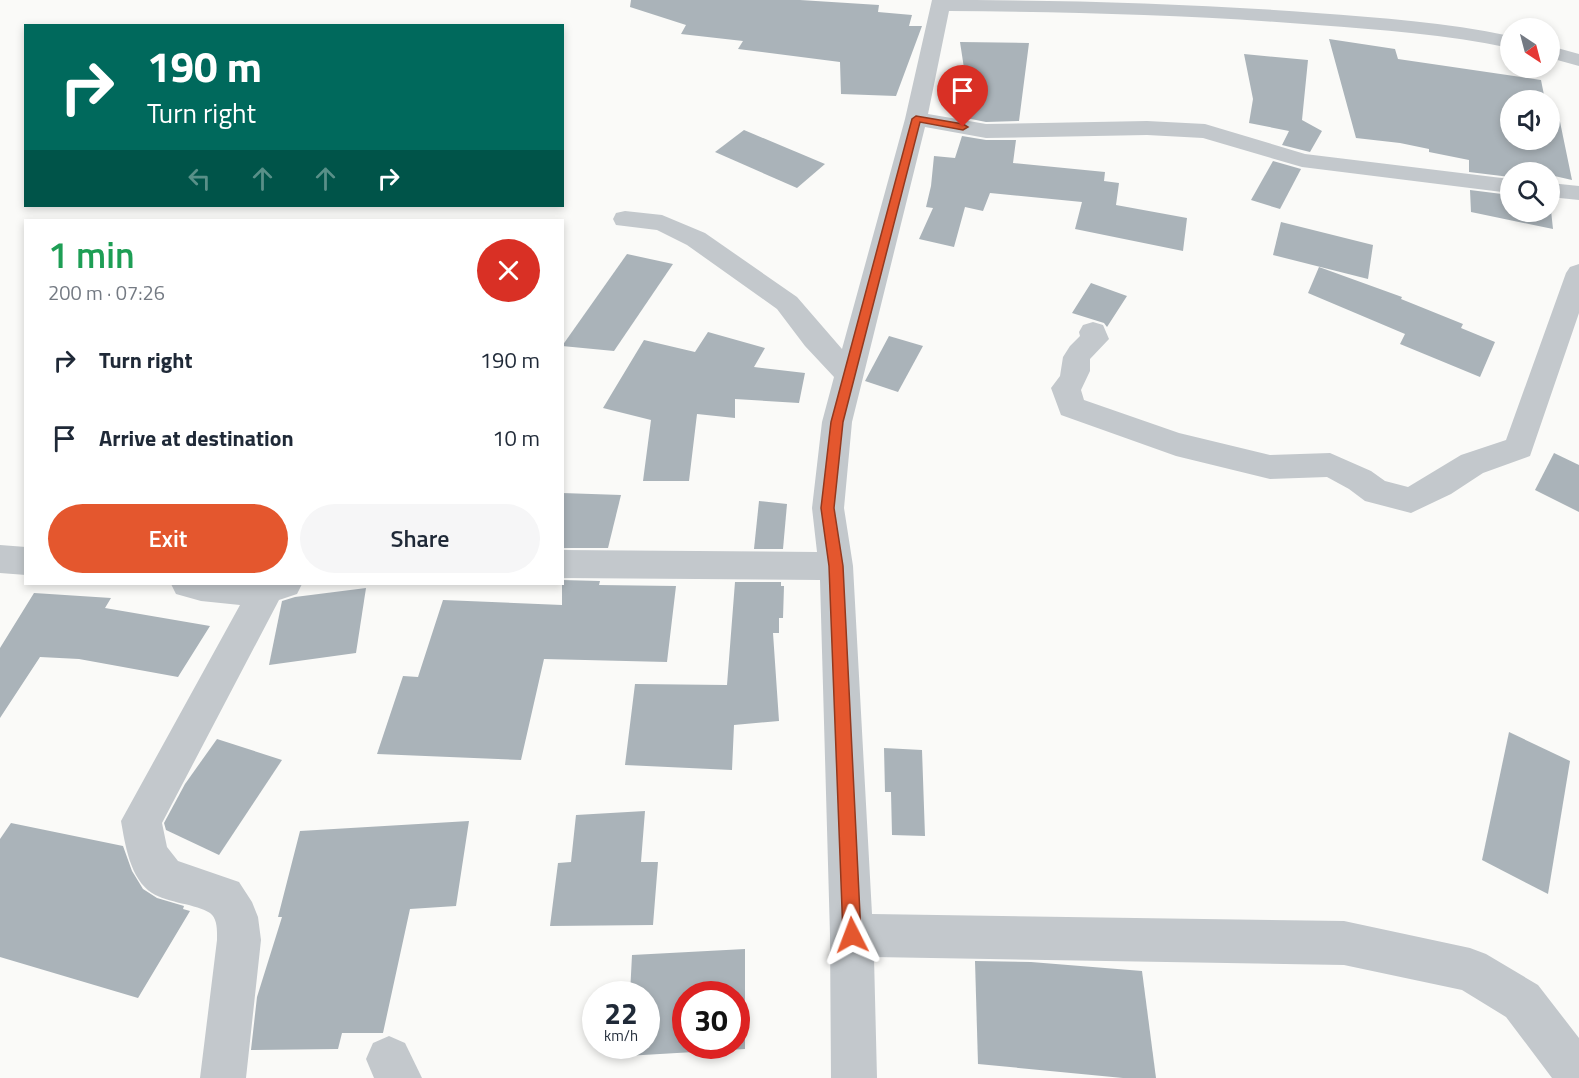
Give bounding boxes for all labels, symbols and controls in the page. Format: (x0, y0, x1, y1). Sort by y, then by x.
north arrow (1500, 18, 1560, 78)
map controls (1500, 18, 1560, 222)
text: 190 m (147, 34, 262, 98)
icon: right (48, 48, 126, 126)
pin (937, 65, 988, 127)
icon: arrive (946, 74, 979, 107)
button: sound (1500, 90, 1560, 150)
text: Turn right (147, 92, 256, 133)
icon: left (183, 162, 216, 195)
icon: ahead (246, 162, 279, 195)
icon: ahead (309, 162, 342, 195)
icon: right (372, 162, 405, 195)
button: search (1500, 162, 1560, 222)
text: 1 min (48, 227, 135, 282)
button: close (477, 239, 540, 302)
text: 200 m · 07:26 (48, 277, 165, 308)
text: Turn right (99, 343, 193, 377)
text: 190 m (480, 343, 540, 377)
icon: right (48, 344, 81, 377)
text: Arrive at destination (99, 421, 294, 455)
text: 10 m (492, 421, 540, 455)
icon: arrive (48, 422, 81, 455)
button: Exit (48, 504, 288, 573)
button: Share (300, 504, 540, 573)
position arrow (820, 903, 884, 967)
speed limit sign: 30 (672, 981, 750, 1059)
text: 22 (604, 990, 638, 1036)
text: km/h (604, 1024, 638, 1047)

